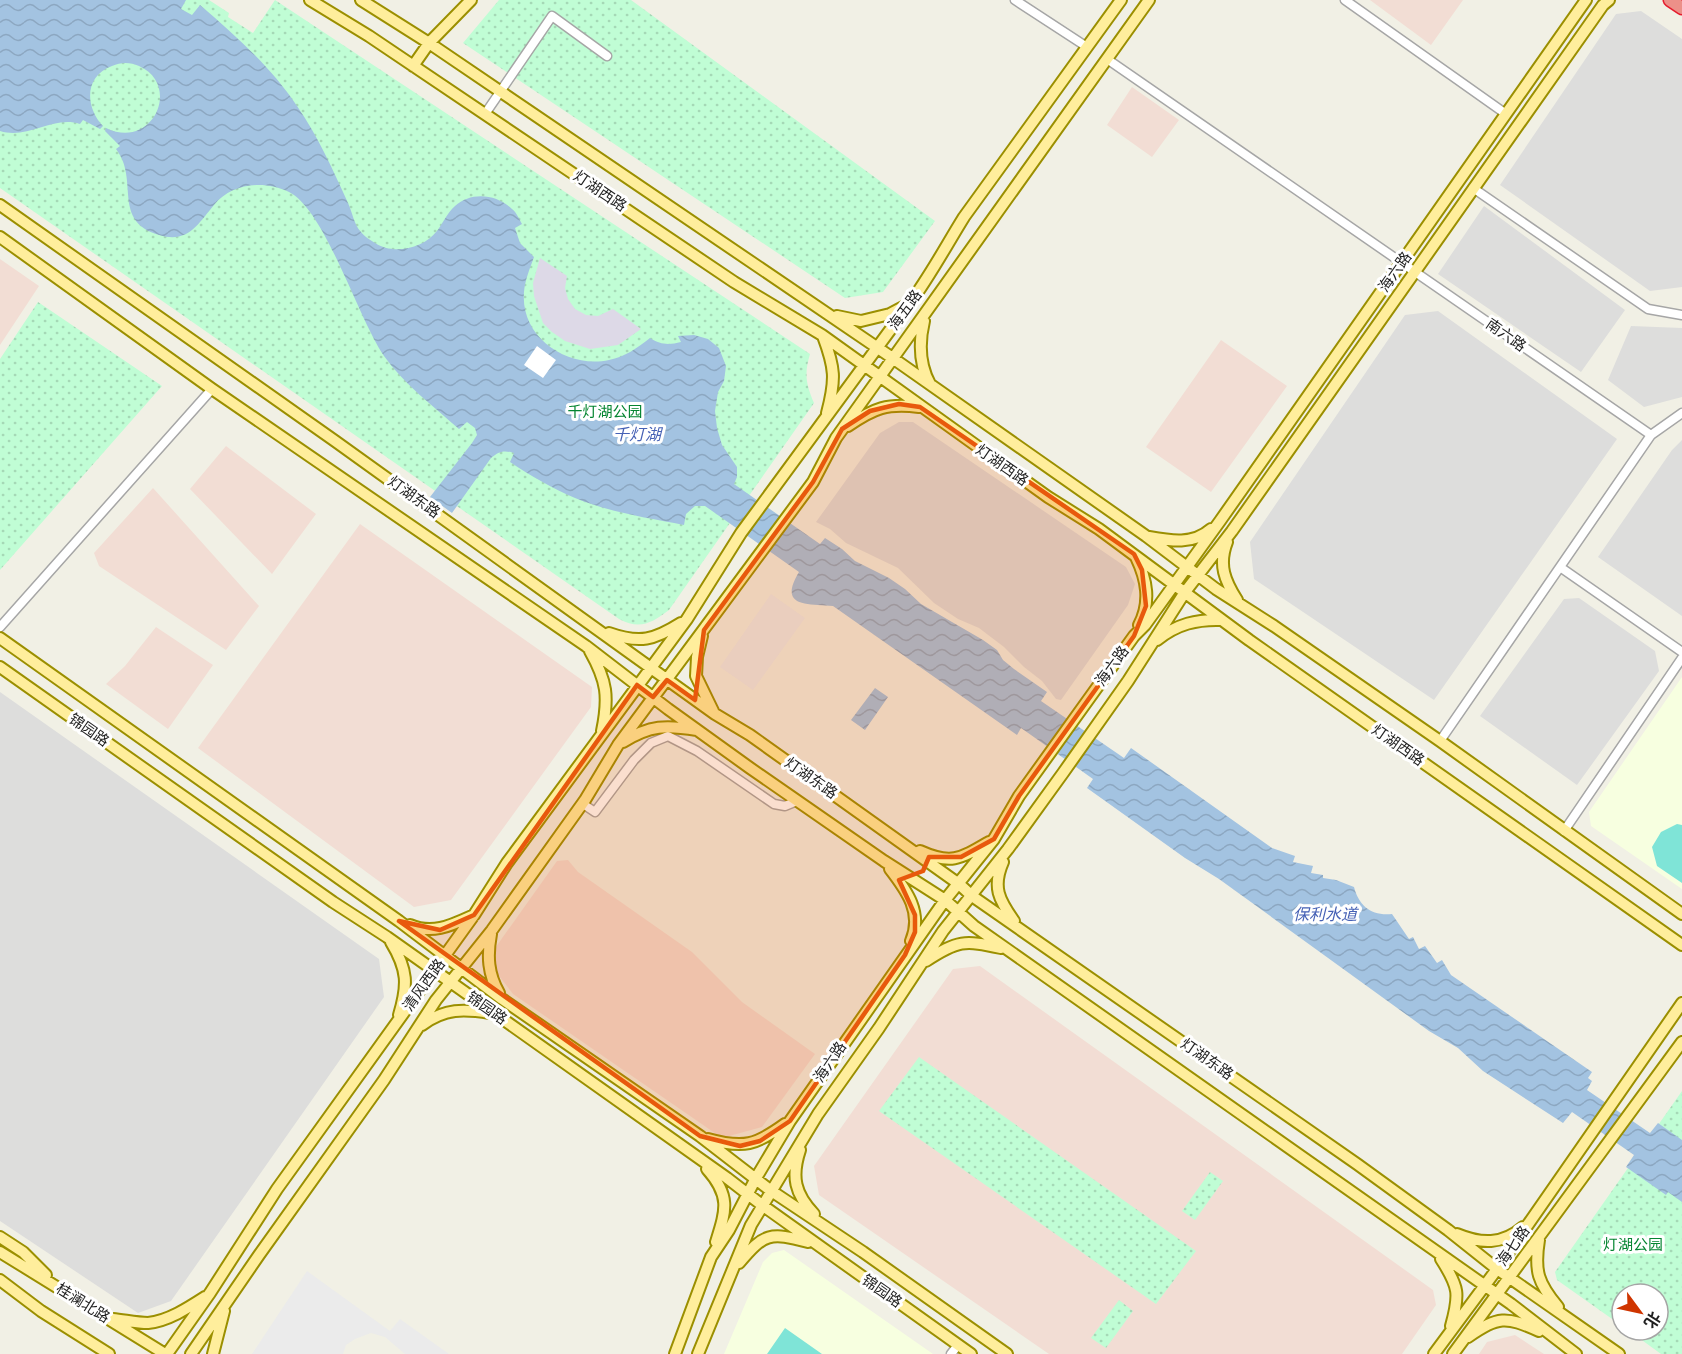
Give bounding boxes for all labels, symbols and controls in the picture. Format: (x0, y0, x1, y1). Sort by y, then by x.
street label: 灯湖西路 (570, 167, 630, 215)
street label: 海六路 (1375, 248, 1415, 296)
street label: 海五路 (884, 287, 926, 333)
street label: 南六路 (1482, 315, 1530, 355)
park label: 千灯湖公园 (567, 403, 643, 421)
water label: 千灯湖 (613, 425, 664, 444)
street label: 灯湖西路 (972, 440, 1032, 490)
street label: 灯湖东路 (384, 472, 444, 522)
street label: 海六路 (1091, 643, 1133, 689)
street label: 锦园路 (65, 710, 113, 750)
street label: 灯湖西路 (1368, 720, 1428, 770)
street label: 灯湖东路 (781, 753, 841, 803)
water label: 保利水道 (1293, 905, 1359, 924)
street label: 清风西路 (399, 955, 449, 1015)
street label: 锦园路 (463, 988, 511, 1028)
street label: 灯湖东路 (1177, 1034, 1237, 1084)
street label: 海六路 (810, 1038, 850, 1086)
street label: 海七路 (1493, 1222, 1533, 1270)
park label: 灯湖公园 (1603, 1236, 1663, 1254)
street label: 锦园路 (858, 1271, 906, 1311)
street label: 桂澜北路 (53, 1279, 113, 1327)
north arrow (1610, 1282, 1670, 1342)
text: 北 (1640, 1308, 1664, 1332)

